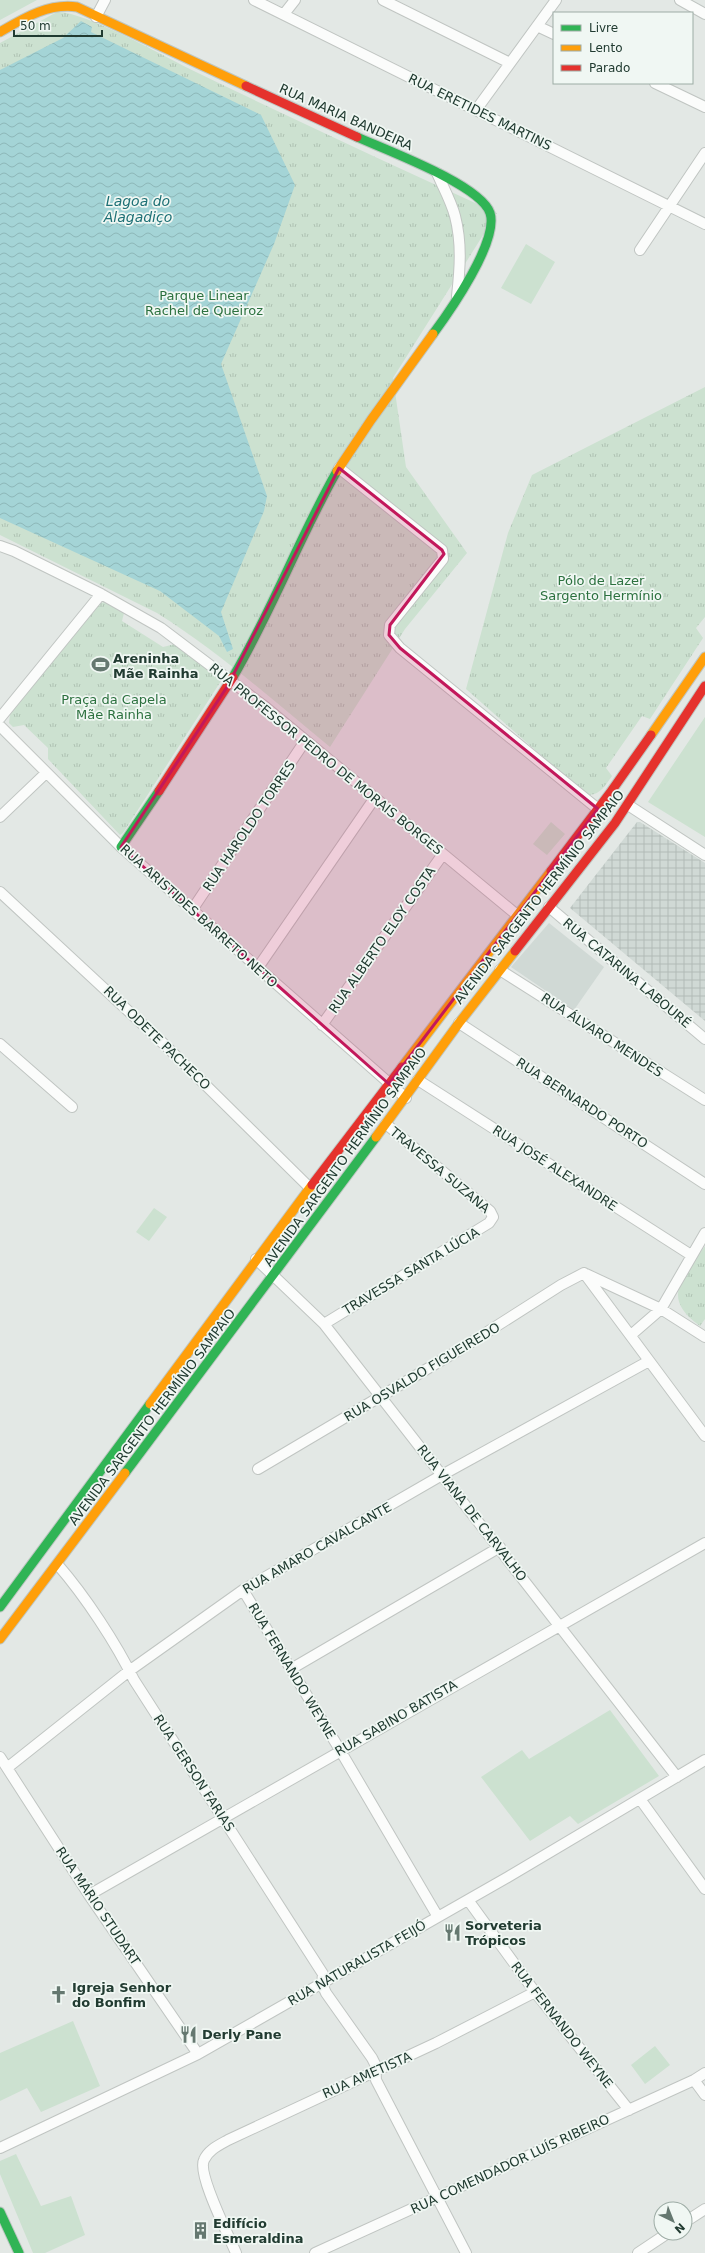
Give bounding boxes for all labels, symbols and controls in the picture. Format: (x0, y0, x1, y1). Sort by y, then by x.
scale bar (14, 12, 102, 38)
legend (553, 12, 693, 84)
text: 50 m (20, 19, 51, 33)
text: Livre (589, 21, 618, 35)
text: Lento (589, 41, 623, 55)
text: Parado (589, 61, 630, 75)
street label: RUA ERETIDES MARTINS (406, 71, 554, 153)
street label: RUA MARIA BANDEIRA (277, 81, 415, 153)
water label: Lagoa do Alagadiço (103, 193, 172, 225)
park label: Parque Linear Rachel de Queiroz (145, 288, 263, 318)
park label: Pólo de Lazer Sargento Hermínio (540, 573, 662, 603)
place label: Areninha Mãe Rainha (113, 651, 199, 681)
sports icon: Areninha Mãe Rainha (90, 655, 110, 675)
street label: RUA PROFESSOR PEDRO DE MORAIS BORGES (206, 660, 446, 858)
park label: Praça da Capela Mãe Rainha (61, 692, 167, 722)
street label: RUA HAROLDO TORRES (200, 758, 298, 894)
street label: AVENIDA SARGENTO HERMÍNIO SAMPAIO (451, 787, 627, 1007)
street label: RUA ARISTIDES BARRETO NETO (117, 841, 281, 991)
street label: RUA ALBERTO ELOY COSTA (326, 864, 438, 1016)
street label: RUA CATARINA LABOURÉ (560, 915, 694, 1031)
street label: RUA ODETE PACHECO (101, 983, 213, 1093)
street label: RUA ÁLVARO MENDES (538, 990, 666, 1080)
street label: AVENIDA SARGENTO HERMÍNIO SAMPAIO (261, 1045, 429, 1269)
street label: RUA BERNARDO PORTO (513, 1055, 651, 1151)
street label: RUA JOSÉ ALEXANDRE (490, 1122, 620, 1214)
street label: TRAVESSA SUZANA (386, 1123, 493, 1216)
street label: TRAVESSA SANTA LÚCIA (339, 1224, 482, 1318)
street label: AVENIDA SARGENTO HERMÍNIO SAMPAIO (66, 1306, 238, 1528)
street label: RUA OSVALDO FIGUEIREDO (341, 1319, 503, 1425)
street label: RUA VIANA DE CARVALHO (414, 1442, 530, 1584)
street label: RUA AMARO CAVALCANTE (240, 1499, 394, 1597)
street label: RUA FERNANDO WEYNE (245, 1600, 339, 1742)
street label: RUA SABINO BATISTA (332, 1677, 460, 1759)
street label: RUA GERSON FARIAS (151, 1712, 237, 1834)
street label: RUA MÁRIO STUDART (53, 1844, 143, 1968)
street label: RUA NATURALISTA FEIJÓ (285, 1917, 429, 2009)
place label: Sorveteria Trópicos (465, 1918, 542, 1948)
restaurant icon: Sorveteria Trópicos (442, 1922, 462, 1942)
street label: RUA FERNANDO WEYNE (508, 1959, 616, 2091)
place label: Igreja Senhor do Bonfim (72, 1980, 172, 2010)
church icon: Igreja Senhor do Bonfim (49, 1984, 69, 2004)
restaurant icon: Derly Pane (179, 2024, 199, 2044)
place label: Derly Pane (202, 2027, 282, 2042)
street label: RUA AMETISTA (320, 2049, 414, 2101)
street label: RUA COMENDADOR LUÍS RIBEIRO (408, 2111, 612, 2217)
north arrow (653, 2201, 693, 2241)
place label: Edifício Esmeraldina (213, 2216, 303, 2246)
building icon: Edifício Esmeraldina (190, 2220, 210, 2240)
text: N (672, 2220, 687, 2236)

